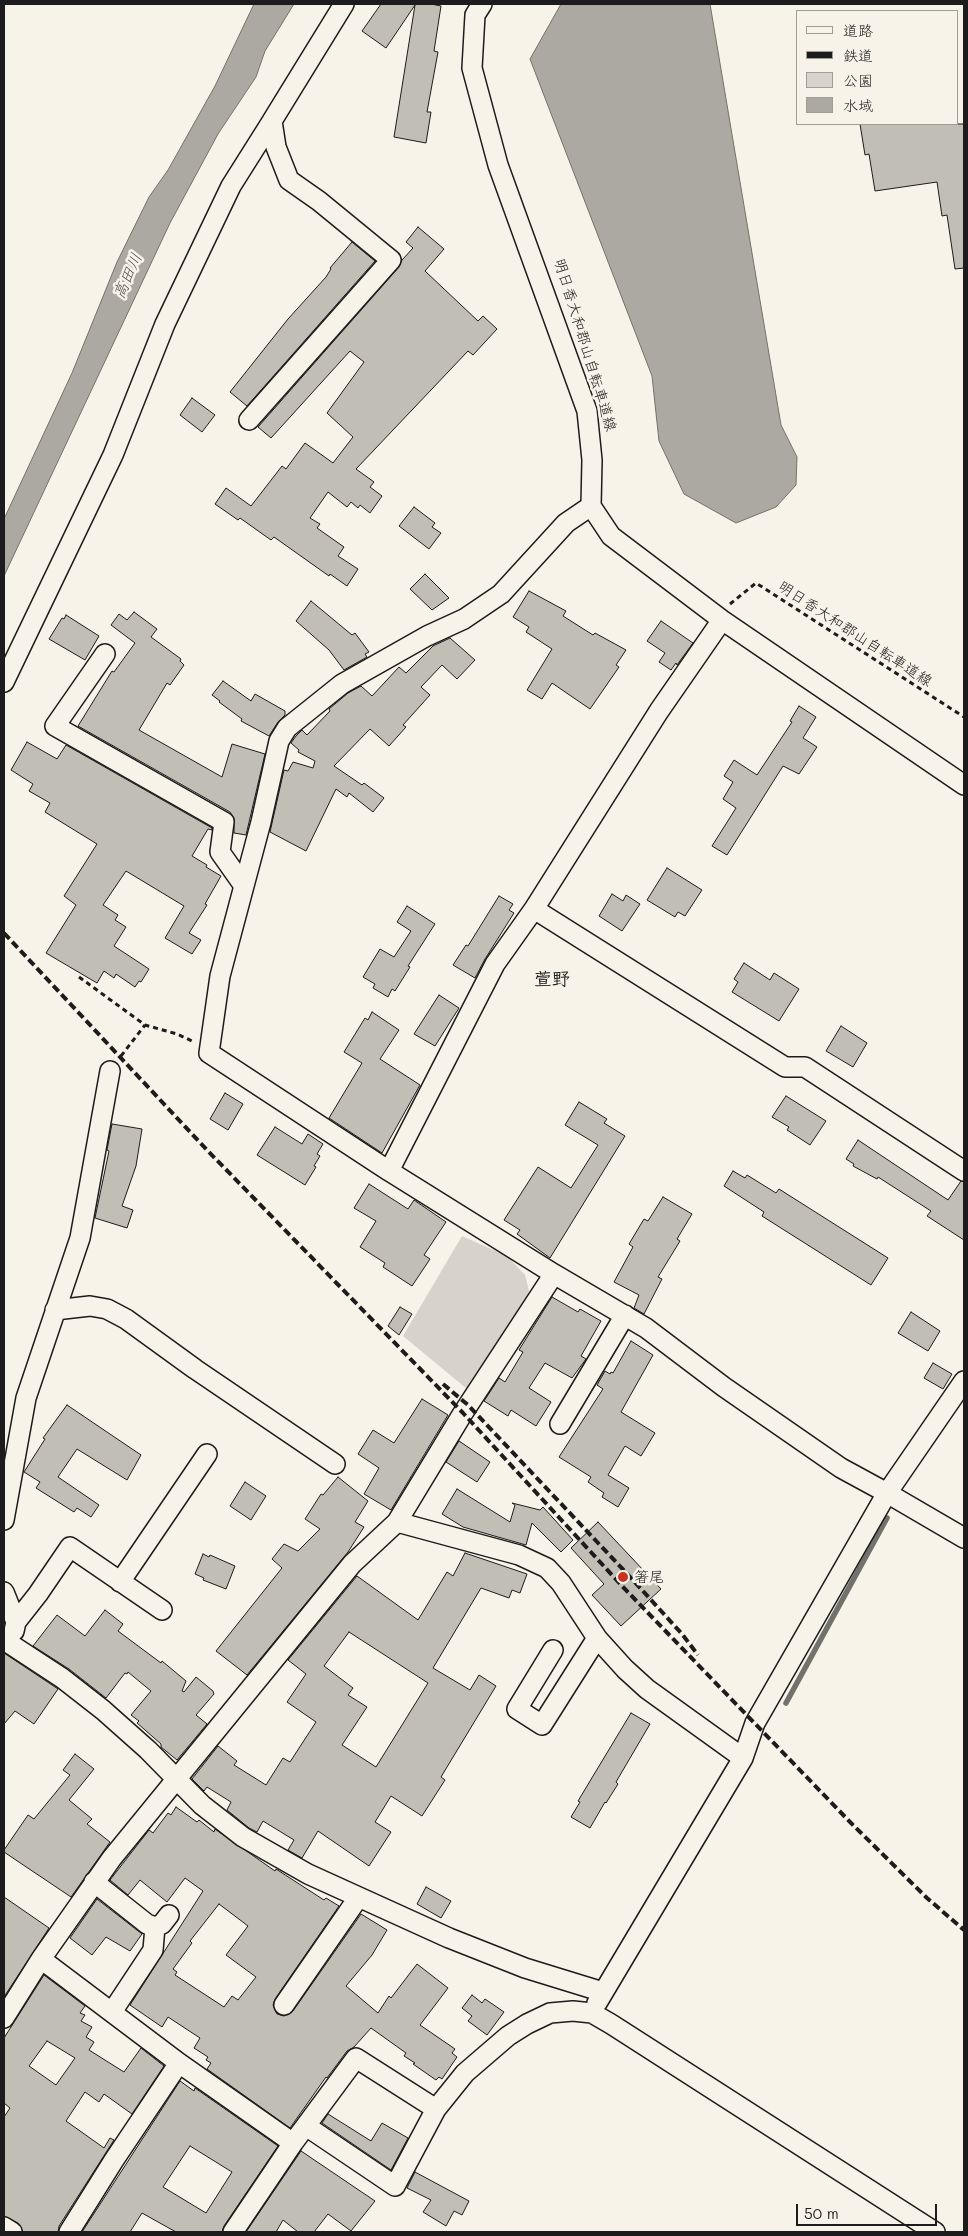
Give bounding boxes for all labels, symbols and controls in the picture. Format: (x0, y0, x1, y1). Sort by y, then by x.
legend (796, 10, 958, 125)
text: 道路 (843, 20, 873, 40)
text: 鉄道 (843, 45, 873, 65)
text: 公園 (843, 70, 873, 90)
text: 水域 (843, 95, 873, 115)
water label: 高田川 (109, 250, 147, 302)
street label: 明日香大和郡山自転車道線 (550, 256, 620, 434)
street label: 明日香大和郡山自転車道線 (775, 577, 935, 691)
district label: 萱野 (534, 968, 570, 990)
place label: 箸尾 (634, 1568, 664, 1586)
marker: 箸尾 (616, 1570, 630, 1584)
scale bar (798, 2194, 939, 2226)
text: 50 m (804, 2203, 839, 2223)

